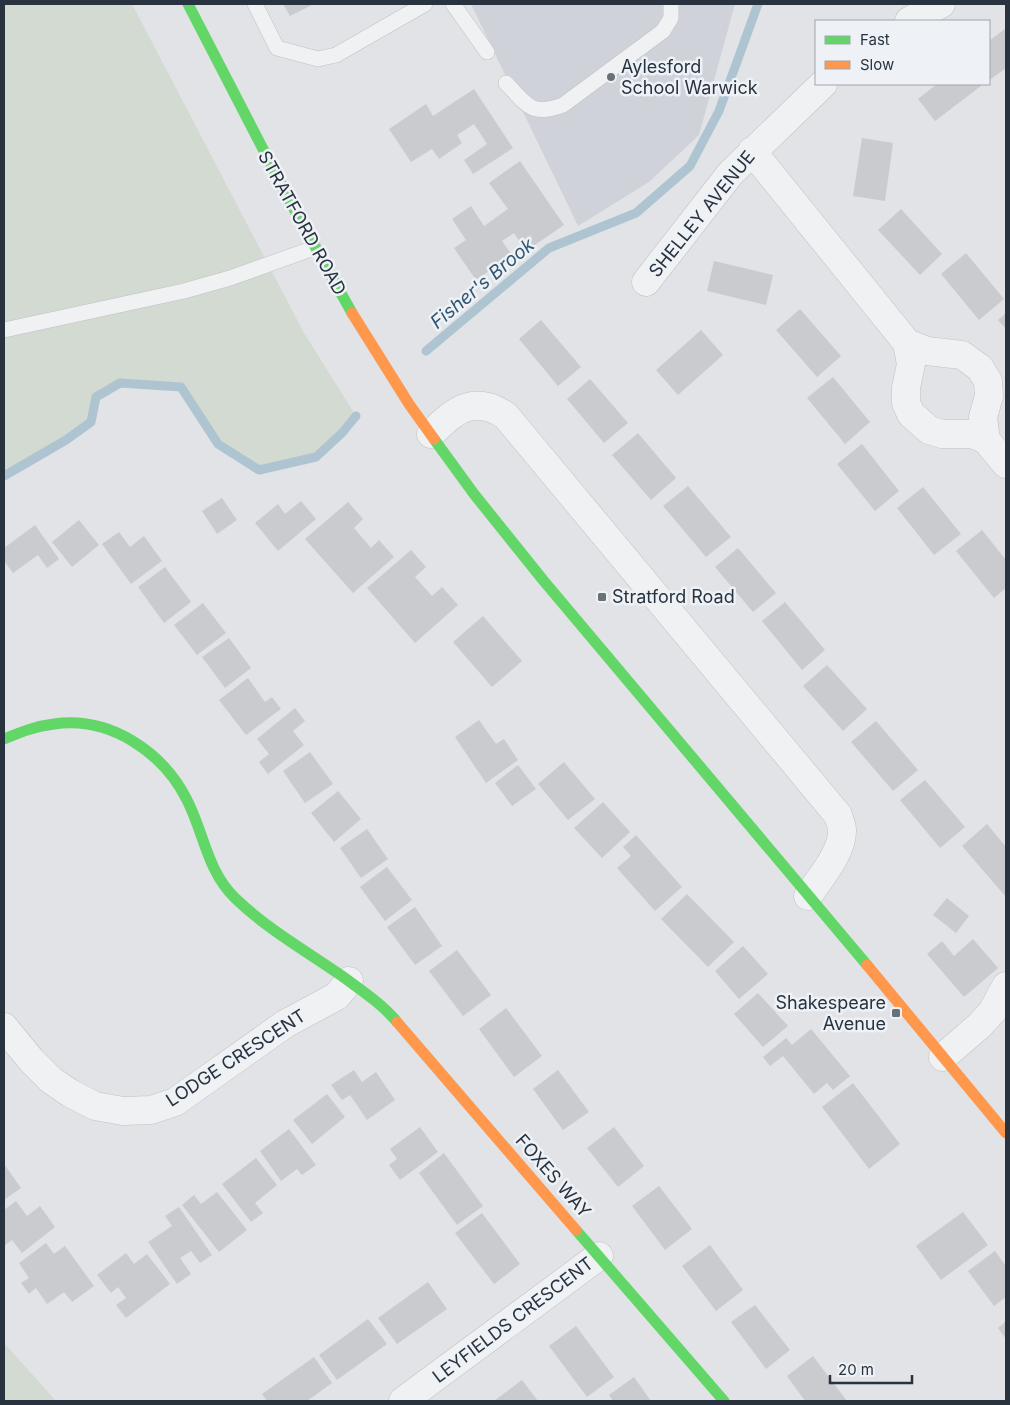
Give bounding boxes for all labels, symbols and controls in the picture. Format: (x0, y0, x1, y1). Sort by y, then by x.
legend (815, 20, 990, 85)
text: Fast (860, 30, 890, 49)
text: Slow (860, 55, 894, 74)
place label: Aylesford School Warwick (621, 56, 758, 98)
marker: Aylesford School Warwick (605, 71, 617, 83)
street label: SHELLEY AVENUE (644, 146, 759, 281)
street label: STRATFORD ROAD (254, 147, 351, 298)
water label: Fisher's Brook (426, 233, 539, 334)
place label: Stratford Road (612, 586, 735, 607)
marker: Stratford Road (596, 591, 608, 603)
place label: Shakespeare Avenue (775, 992, 886, 1034)
street label: LODGE CRESCENT (162, 1005, 309, 1110)
marker: Shakespeare Avenue (890, 1007, 902, 1019)
street label: FOXES WAY (511, 1130, 595, 1222)
street label: LEYFIELDS CRESCENT (428, 1252, 597, 1387)
scale bar (830, 1352, 912, 1384)
text: 20 m (838, 1360, 874, 1379)

